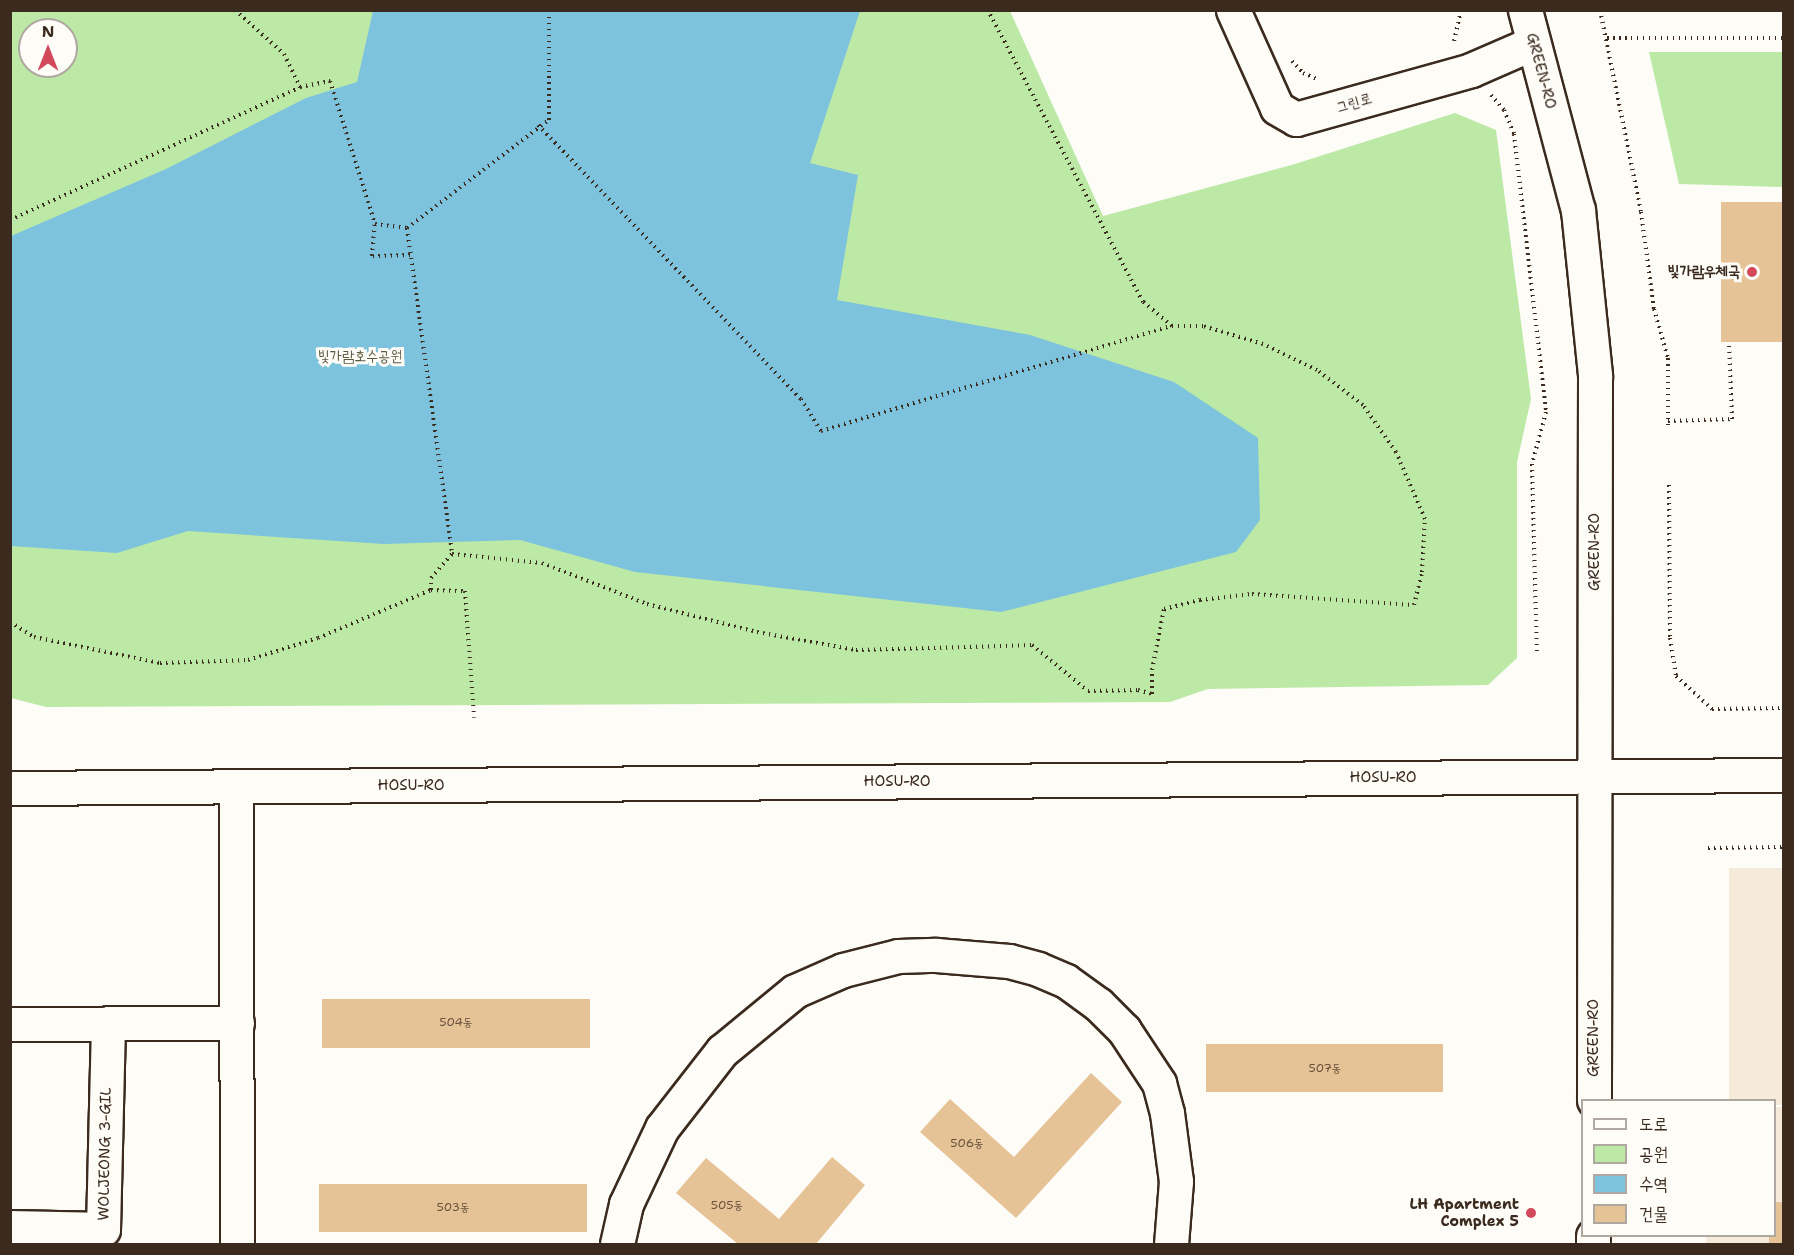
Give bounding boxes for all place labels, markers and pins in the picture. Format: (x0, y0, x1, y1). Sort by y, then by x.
place label: 빛가람우체국 (1668, 263, 1740, 281)
marker: 빛가람우체국 (1745, 265, 1759, 279)
place label: LH Apartment Complex 5 (1409, 1195, 1519, 1230)
marker: LH Apartment Complex 5 (1524, 1206, 1538, 1220)

